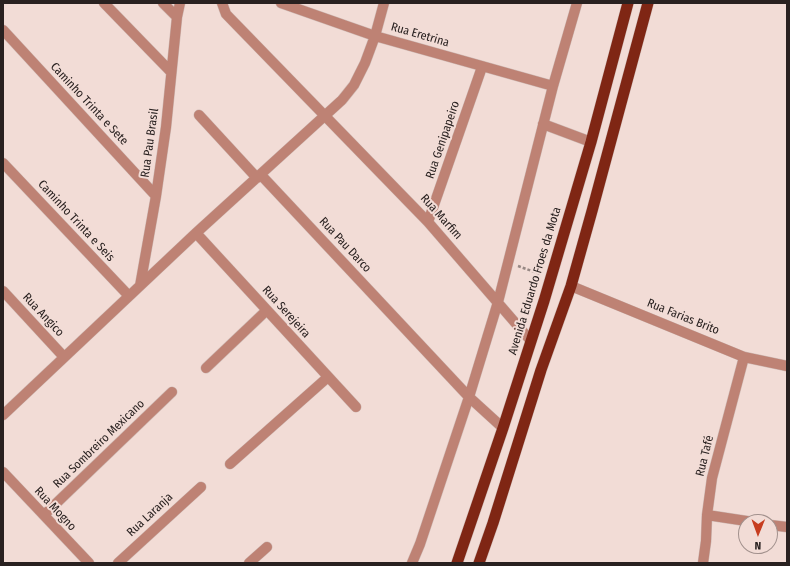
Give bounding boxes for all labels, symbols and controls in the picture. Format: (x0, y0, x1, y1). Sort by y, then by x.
street label: Rua Eretrina (389, 20, 451, 50)
street label: Caminho Trinta e Sete (47, 60, 131, 148)
street label: Rua Genipapeiro (423, 99, 463, 181)
street label: Rua Pau Brasil (138, 108, 162, 178)
street label: Caminho Trinta e Seis (35, 177, 117, 265)
street label: Rua Marfim (417, 192, 465, 242)
street label: Avenida Eduardo Froes da Mota (506, 205, 564, 357)
street label: Rua Pau Darco (316, 215, 374, 275)
street label: Rua Serejeira (259, 283, 313, 341)
street label: Rua Angico (19, 290, 67, 340)
street label: Rua Farias Brito (645, 296, 721, 338)
street label: Rua Sombreiro Mexicano (50, 397, 148, 491)
street label: Rua Tafé (693, 434, 717, 478)
street label: Rua Mogno (31, 484, 79, 534)
street label: Rua Laranja (124, 490, 176, 540)
north arrow (738, 514, 778, 554)
text: N (754, 539, 761, 552)

